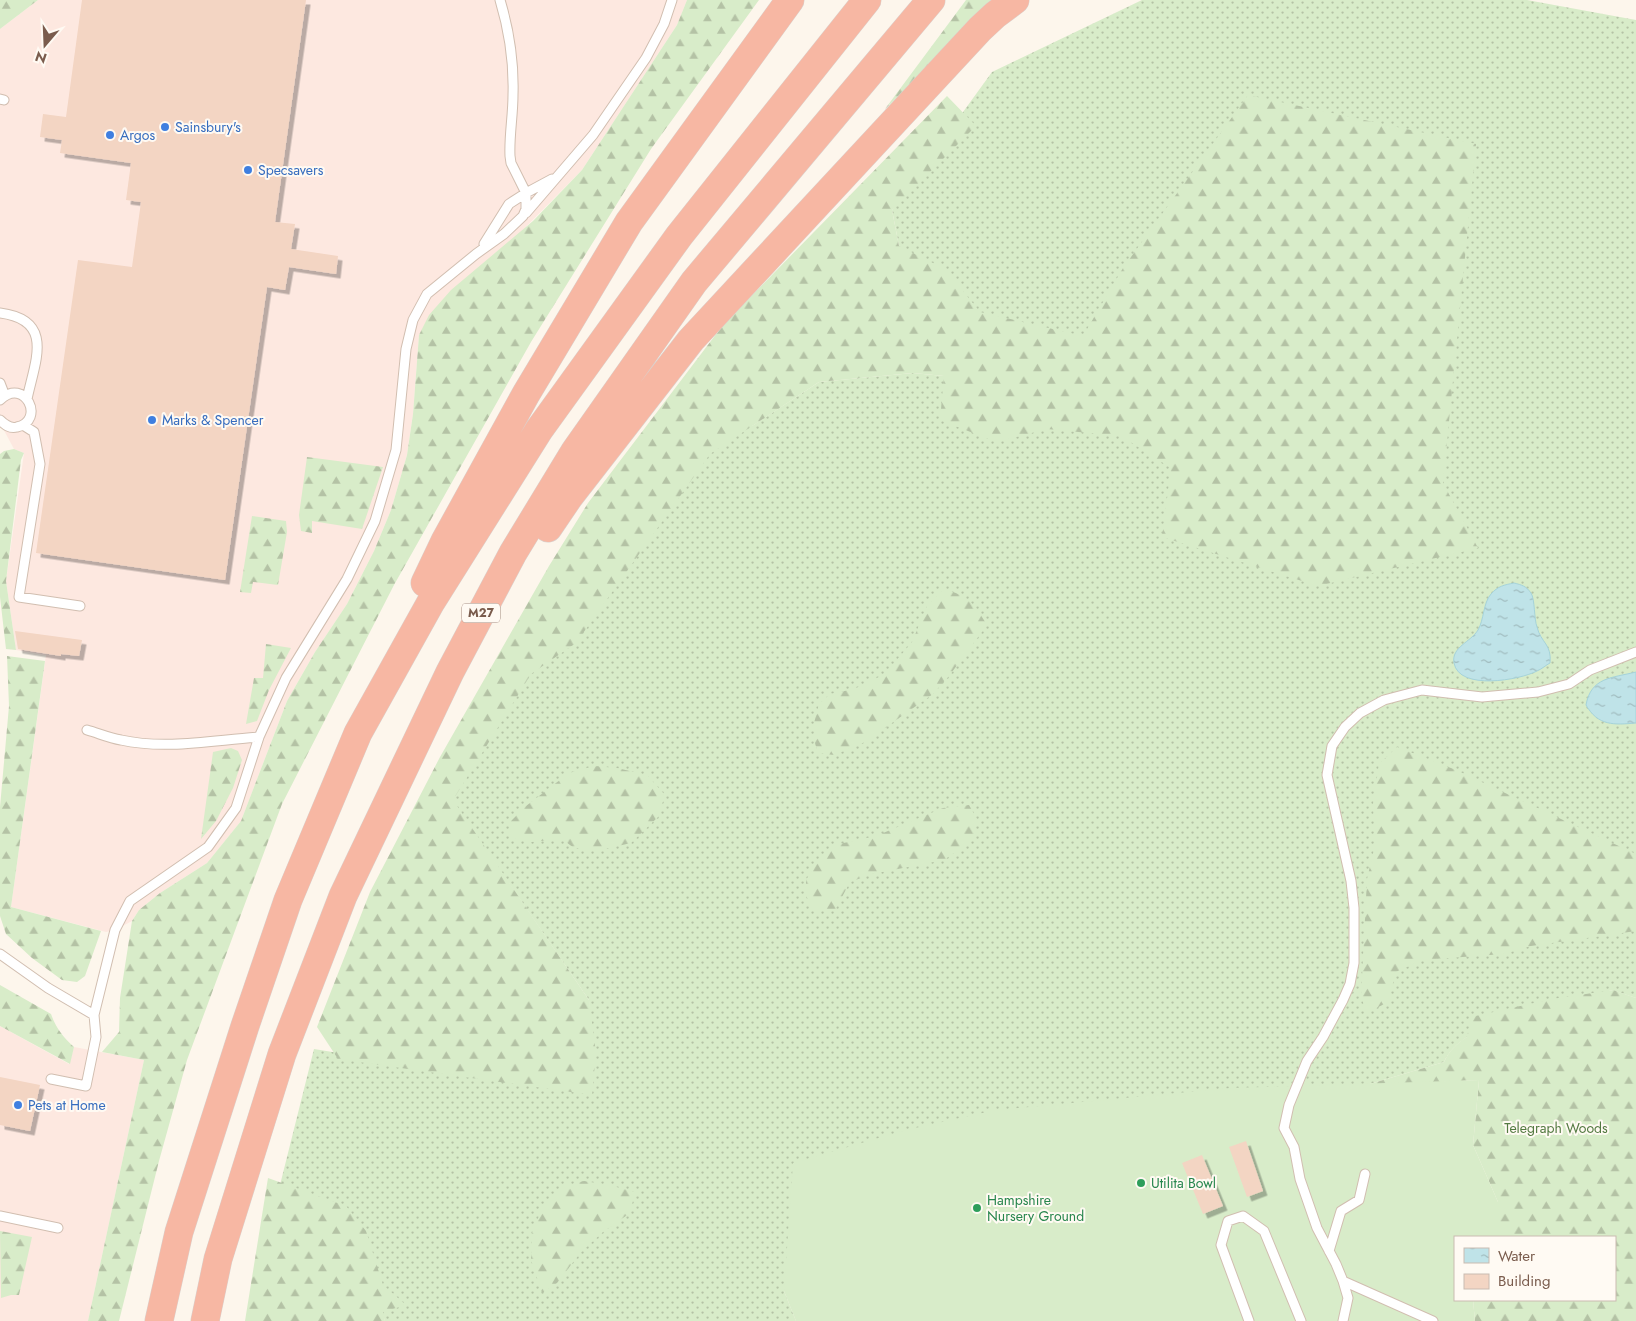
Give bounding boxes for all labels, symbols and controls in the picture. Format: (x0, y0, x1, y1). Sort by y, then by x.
north arrow (20, 20, 70, 70)
text: N (32, 46, 49, 69)
place label: Sainsbury's (175, 117, 241, 137)
marker: Sainsbury's (159, 121, 171, 133)
place label: Argos (120, 125, 155, 145)
marker: Argos (104, 129, 116, 141)
place label: Specsavers (258, 160, 324, 180)
marker: Specsavers (242, 164, 254, 176)
place label: Marks & Spencer (162, 410, 264, 430)
marker: Marks & Spencer (146, 414, 158, 426)
road number: M27 (462, 604, 500, 622)
place label: Pets at Home (28, 1095, 106, 1115)
marker: Pets at Home (12, 1099, 24, 1111)
park label: Telegraph Woods (1504, 1118, 1608, 1138)
place label: Utilita Bowl (1151, 1173, 1216, 1193)
marker: Utilita Bowl (1135, 1177, 1147, 1189)
place label: Hampshire Nursery Ground (987, 1190, 1084, 1226)
marker: Hampshire Nursery Ground (971, 1202, 983, 1214)
legend (1454, 1236, 1616, 1301)
text: Water (1498, 1245, 1536, 1267)
text: Building (1498, 1270, 1550, 1292)

